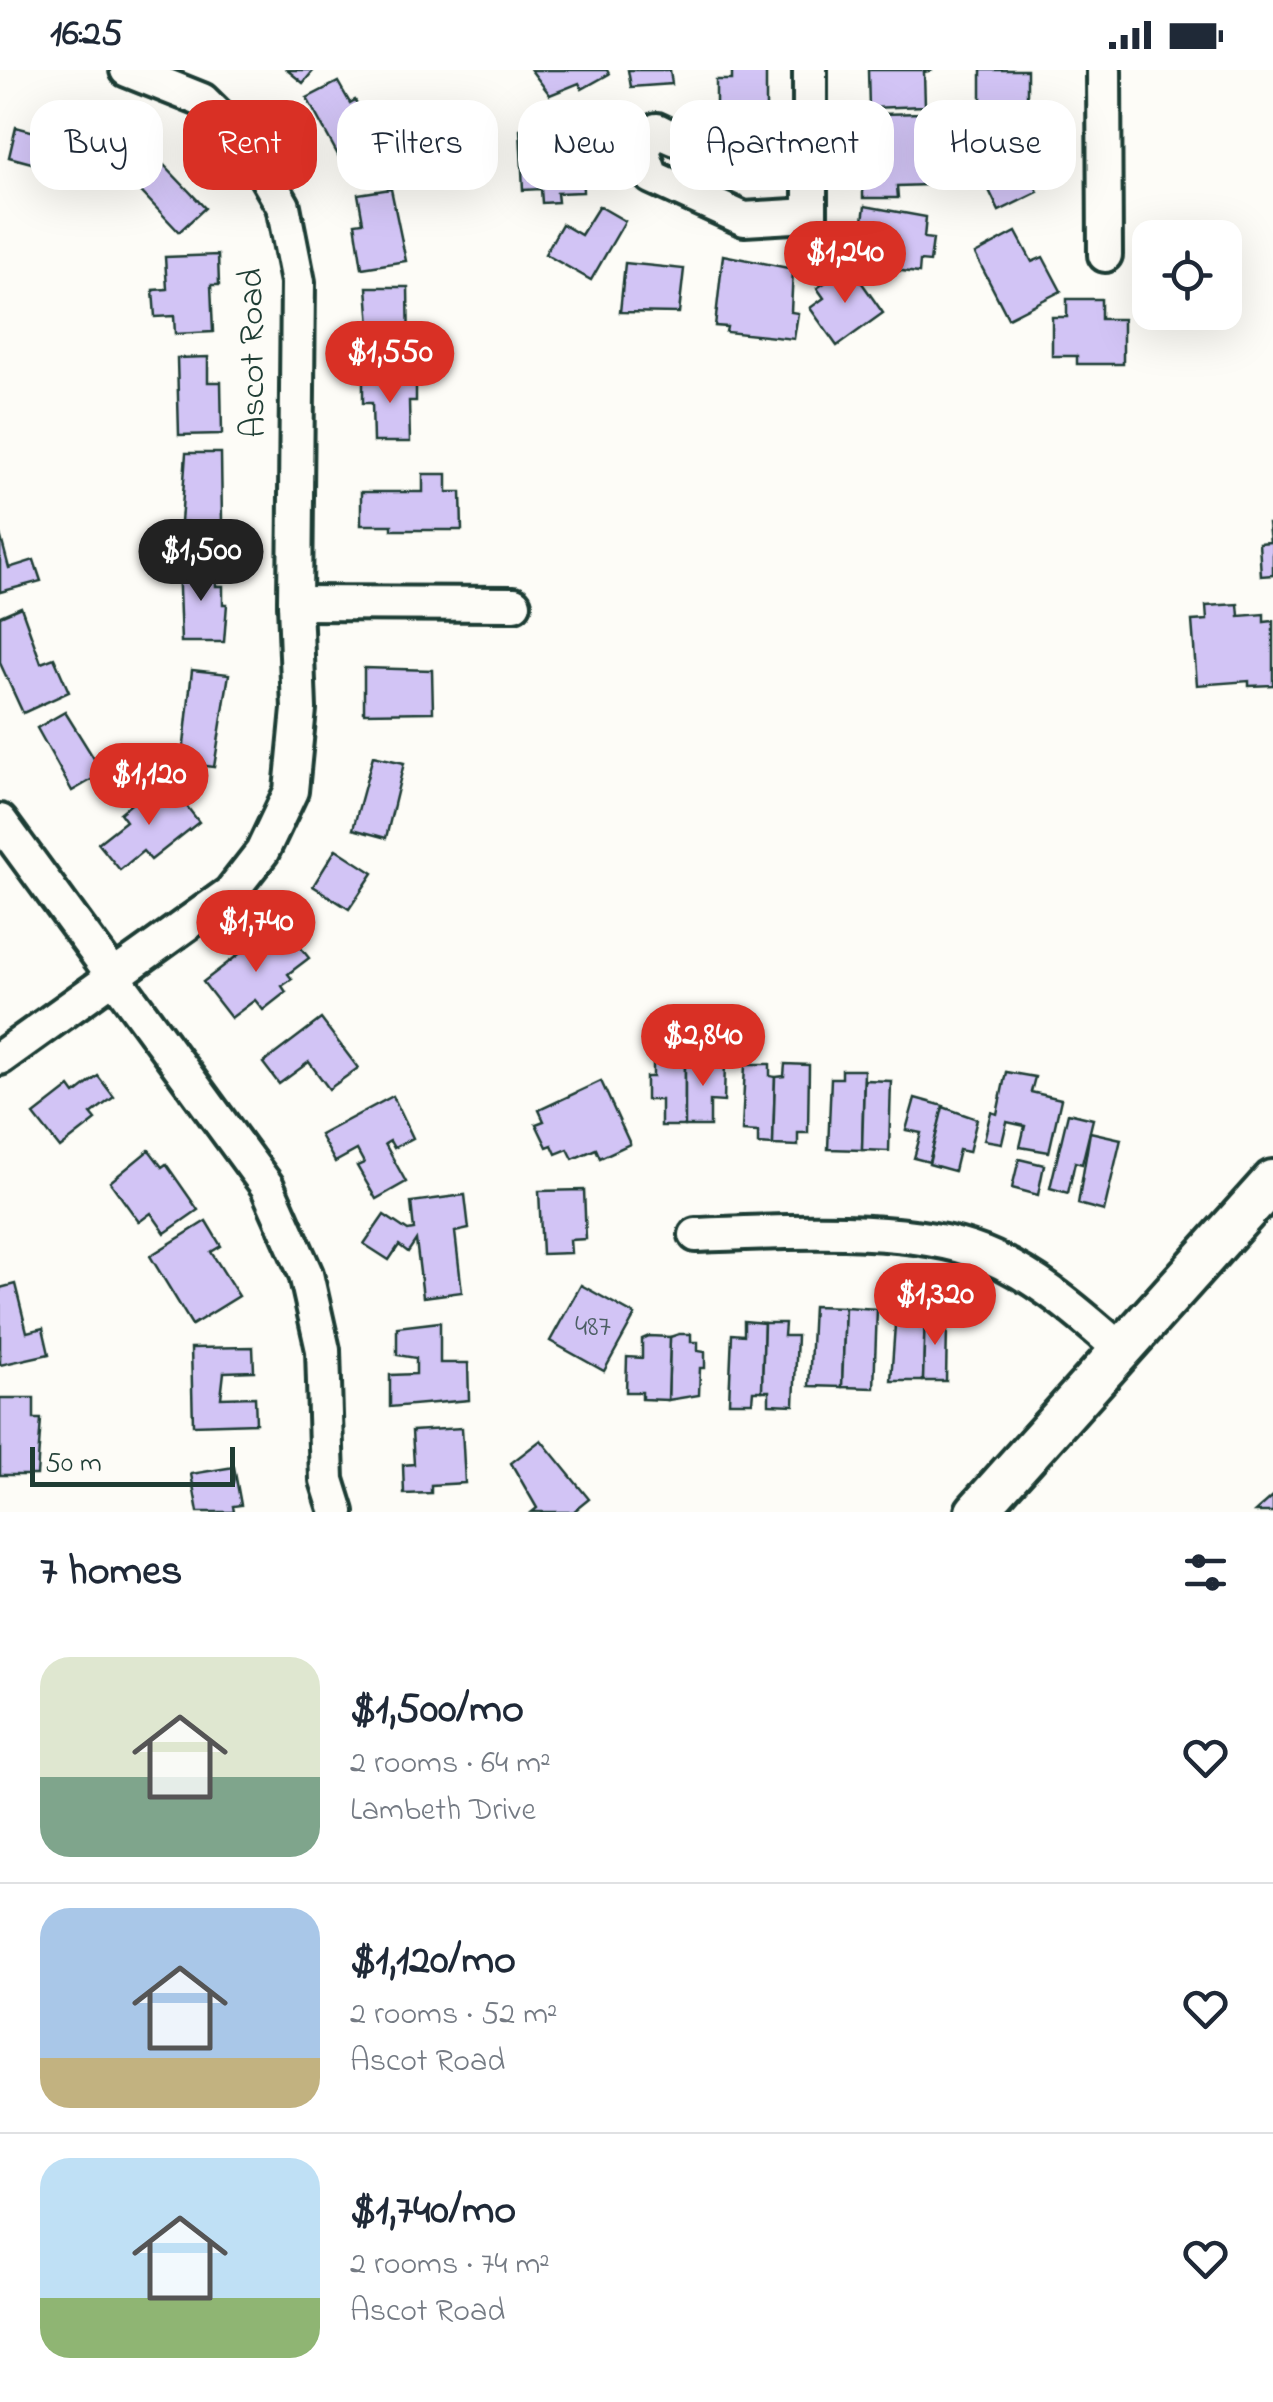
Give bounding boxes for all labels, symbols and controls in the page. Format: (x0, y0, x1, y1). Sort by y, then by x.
text: 16:25 (50, 7, 123, 63)
chip: Buy (30, 100, 163, 190)
chip: Rent (183, 100, 317, 190)
chip: Filters (337, 100, 498, 190)
chip: New (518, 100, 650, 190)
chip: Apartment (670, 100, 894, 190)
chip: House (914, 100, 1076, 190)
map controls (1132, 220, 1242, 330)
button: locate (1132, 220, 1242, 330)
pin: $1,240 (764, 221, 926, 306)
text: $1,240 (806, 230, 884, 277)
street label: Ascot Road (227, 268, 281, 438)
pin: $1,550 (309, 321, 471, 406)
text: $1,550 (347, 330, 433, 377)
pin: $1,500 (120, 519, 282, 604)
text: $1,500 (161, 528, 242, 575)
pin: $1,120 (68, 743, 230, 828)
text: $1,120 (112, 752, 186, 799)
pin: $1,740 (175, 890, 337, 975)
text: $1,740 (218, 899, 294, 946)
pin: $2,840 (622, 1004, 784, 1089)
text: $2,840 (663, 1013, 743, 1060)
pin: $1,320 (854, 1263, 1016, 1348)
text: $1,320 (896, 1272, 974, 1319)
house number: 487 (575, 1306, 611, 1350)
scale bar (30, 1442, 235, 1486)
text: 50 m (45, 1444, 102, 1485)
text: 7 homes (40, 1542, 182, 1603)
icon: filters (1178, 1545, 1233, 1600)
text: $1,500/mo (350, 1680, 524, 1741)
icon: home (120, 1697, 240, 1817)
icon: heart (1178, 1730, 1233, 1785)
text: 2 rooms · 64 m² (350, 1741, 551, 1788)
text: Lambeth Drive (350, 1788, 536, 1835)
text: $1,120/mo (350, 1931, 516, 1992)
icon: home (120, 1948, 240, 2068)
icon: heart (1178, 1981, 1233, 2036)
text: 2 rooms · 52 m² (350, 1992, 558, 2039)
text: Ascot Road (350, 2039, 505, 2086)
text: $1,740/mo (350, 2181, 516, 2242)
icon: home (120, 2198, 240, 2318)
icon: heart (1178, 2231, 1233, 2286)
text: 2 rooms · 74 m² (350, 2242, 550, 2289)
text: Ascot Road (350, 2289, 505, 2336)

